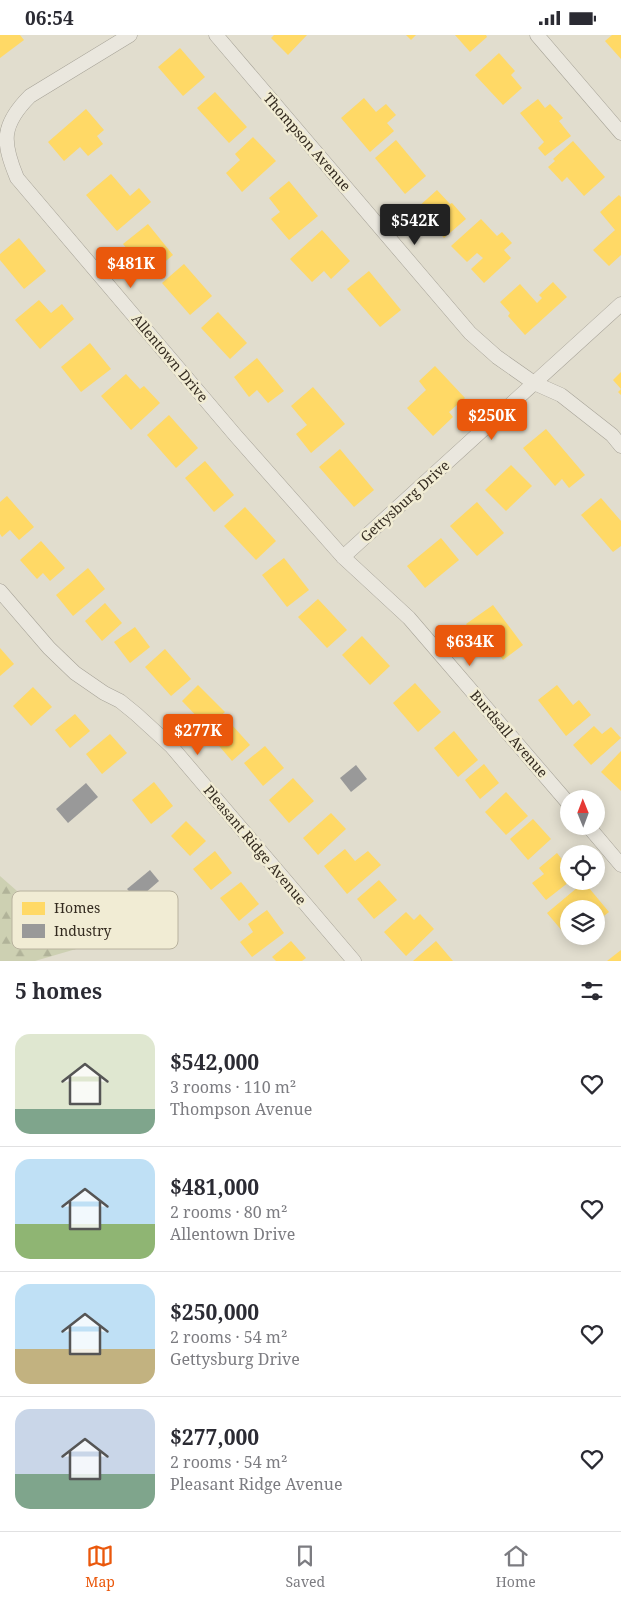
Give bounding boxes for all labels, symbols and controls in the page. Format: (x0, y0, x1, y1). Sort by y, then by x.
text: 06:54 (25, 5, 74, 31)
street label: Thompson Avenue (259, 88, 355, 195)
pin: $542K (380, 203, 450, 246)
text: $542K (391, 209, 439, 231)
pin: $481K (96, 247, 166, 289)
text: $481K (107, 252, 155, 274)
street label: Allentown Drive (128, 310, 213, 406)
pin: $250K (457, 399, 527, 441)
text: $250K (468, 404, 516, 426)
street label: Gettysburg Drive (356, 456, 453, 546)
pin: $634K (435, 625, 505, 667)
text: $634K (446, 630, 494, 652)
street label: Burdsall Avenue (466, 686, 553, 781)
pin: $277K (163, 713, 233, 756)
text: $277K (174, 719, 222, 741)
street label: Pleasant Ridge Avenue (200, 781, 311, 909)
north arrow (560, 790, 605, 835)
map controls (560, 790, 605, 945)
button: locate (560, 845, 605, 890)
legend (12, 891, 178, 949)
text: Homes (54, 898, 100, 917)
button: layers (560, 900, 605, 945)
text: Industry (54, 921, 111, 940)
text: 5 homes (15, 977, 102, 1005)
icon: filters (578, 977, 606, 1005)
text: $542,000 (170, 1048, 259, 1076)
icon: home (55, 1054, 115, 1114)
icon: heart (578, 1070, 606, 1098)
text: 3 rooms · 110 m² (170, 1076, 296, 1098)
text: Thompson Avenue (170, 1098, 312, 1120)
text: $481,000 (170, 1173, 259, 1201)
icon: home (55, 1179, 115, 1239)
icon: heart (578, 1195, 606, 1223)
text: 2 rooms · 80 m² (170, 1201, 287, 1223)
text: Allentown Drive (170, 1223, 295, 1245)
text: $250,000 (170, 1298, 259, 1326)
icon: home (55, 1304, 115, 1364)
icon: heart (578, 1320, 606, 1348)
text: 2 rooms · 54 m² (170, 1326, 287, 1348)
text: Gettysburg Drive (170, 1348, 300, 1370)
text: $277,000 (170, 1423, 259, 1451)
icon: home (55, 1429, 115, 1489)
icon: heart (578, 1445, 606, 1473)
text: 2 rooms · 54 m² (170, 1451, 287, 1473)
text: Pleasant Ridge Avenue (170, 1473, 342, 1495)
tab: Map (85, 1542, 115, 1591)
tab: Saved (285, 1542, 325, 1591)
tab: Home (496, 1542, 536, 1591)

